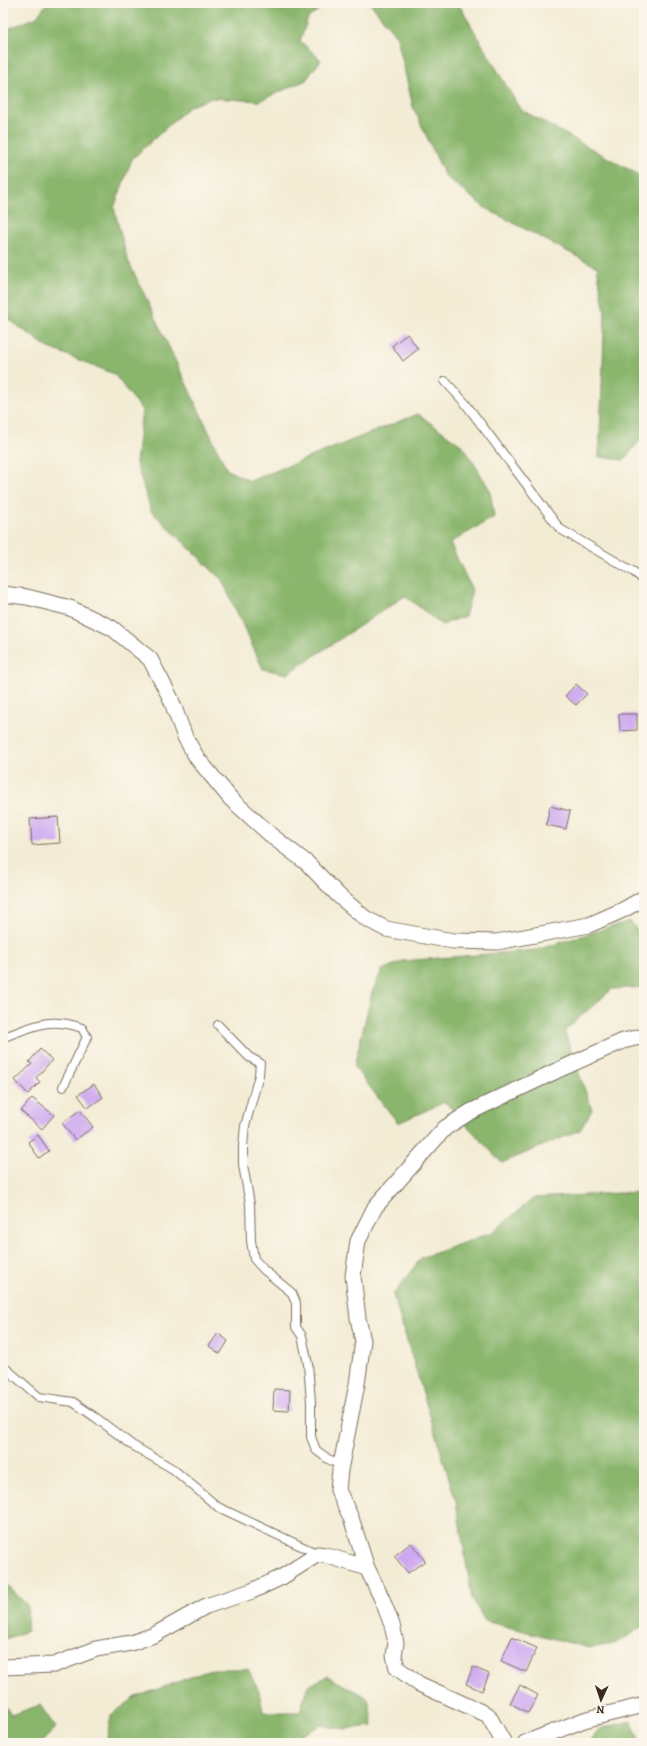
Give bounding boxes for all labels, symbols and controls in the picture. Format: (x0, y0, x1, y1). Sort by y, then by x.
north arrow (581, 1680, 621, 1720)
text: N (596, 1702, 605, 1717)

